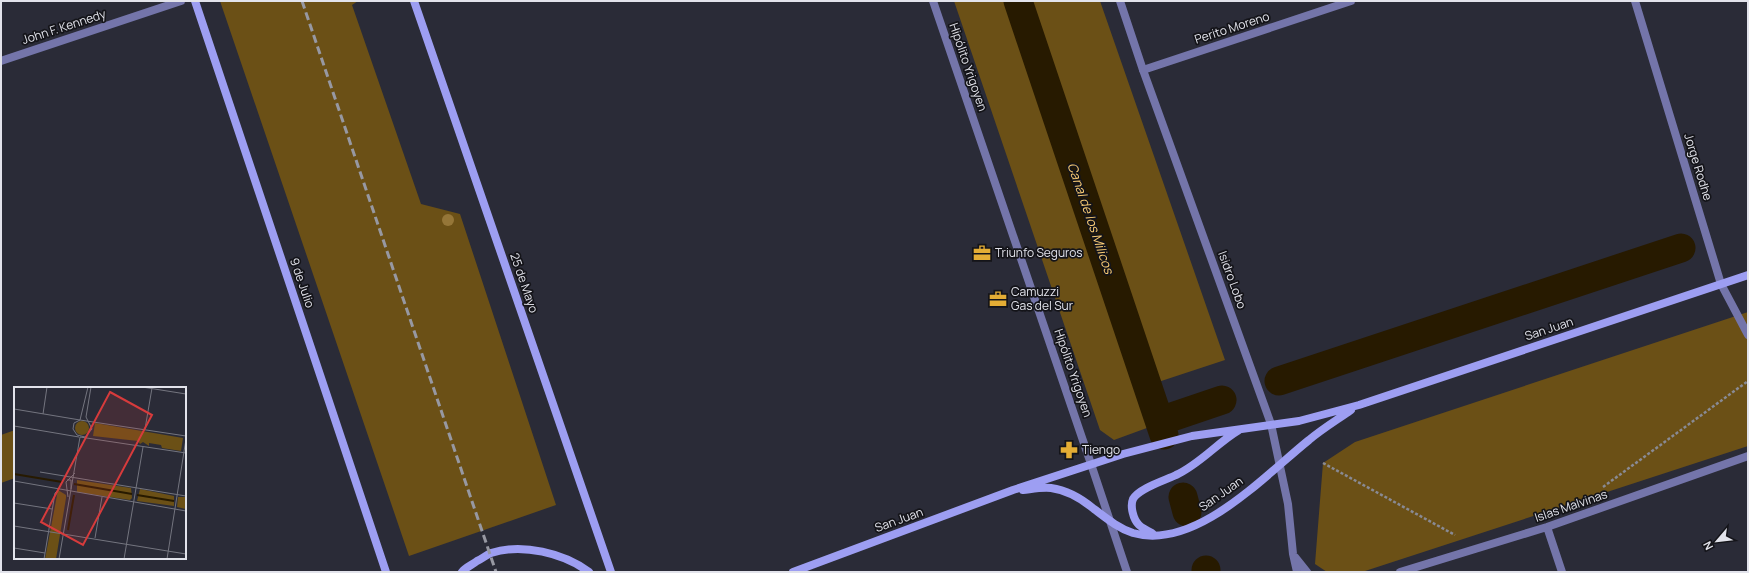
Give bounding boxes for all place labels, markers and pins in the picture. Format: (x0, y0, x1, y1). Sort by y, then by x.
office icon: Triunfo Seguros (972, 243, 992, 263)
place label: Triunfo Seguros (995, 244, 1083, 261)
place label: Camuzzi Gas del Sur (1011, 283, 1074, 314)
office icon: Camuzzi Gas del Sur (988, 289, 1008, 309)
pharmacy icon: Tiengo (1059, 440, 1079, 460)
place label: Tiengo (1082, 441, 1120, 458)

